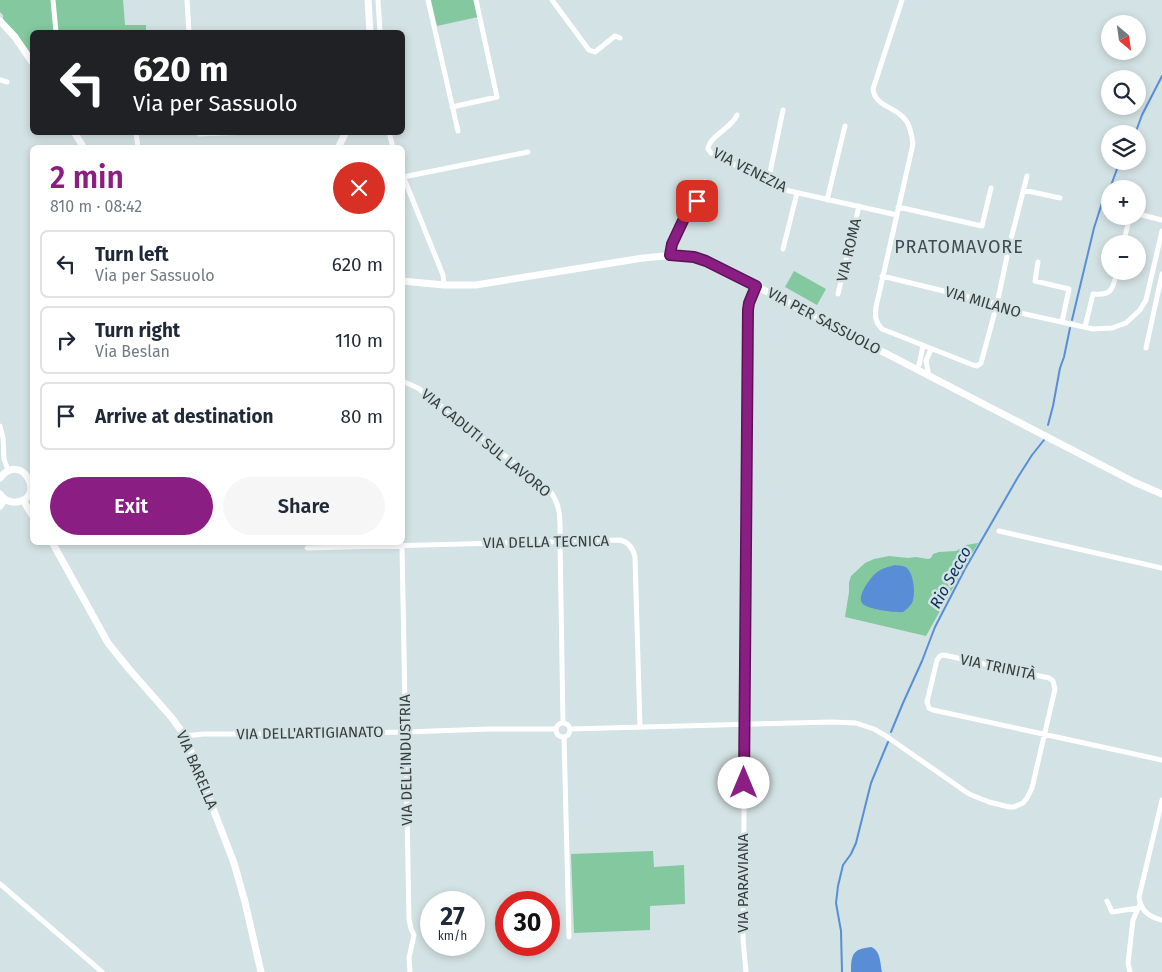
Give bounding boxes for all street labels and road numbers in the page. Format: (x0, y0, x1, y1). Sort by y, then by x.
street label: VIA VENEZIA (710, 144, 790, 197)
street label: VIA ROMA (833, 216, 865, 284)
street label: VIA MILANO (943, 283, 1023, 321)
street label: VIA PER SASSUOLO (764, 284, 884, 358)
street label: VIA CADUTI SUL LAVORO (418, 385, 554, 501)
street label: VIA DELLA TECNICA (483, 532, 610, 552)
street label: VIA TRINITÀ (959, 650, 1038, 684)
street label: VIA DELL’INDUSTRIA (396, 694, 416, 826)
street label: VIA DELL'ARTIGIANATO (236, 723, 384, 743)
street label: VIA BARELLA (172, 728, 222, 812)
street label: VIA PARAVIANA (734, 833, 752, 933)

